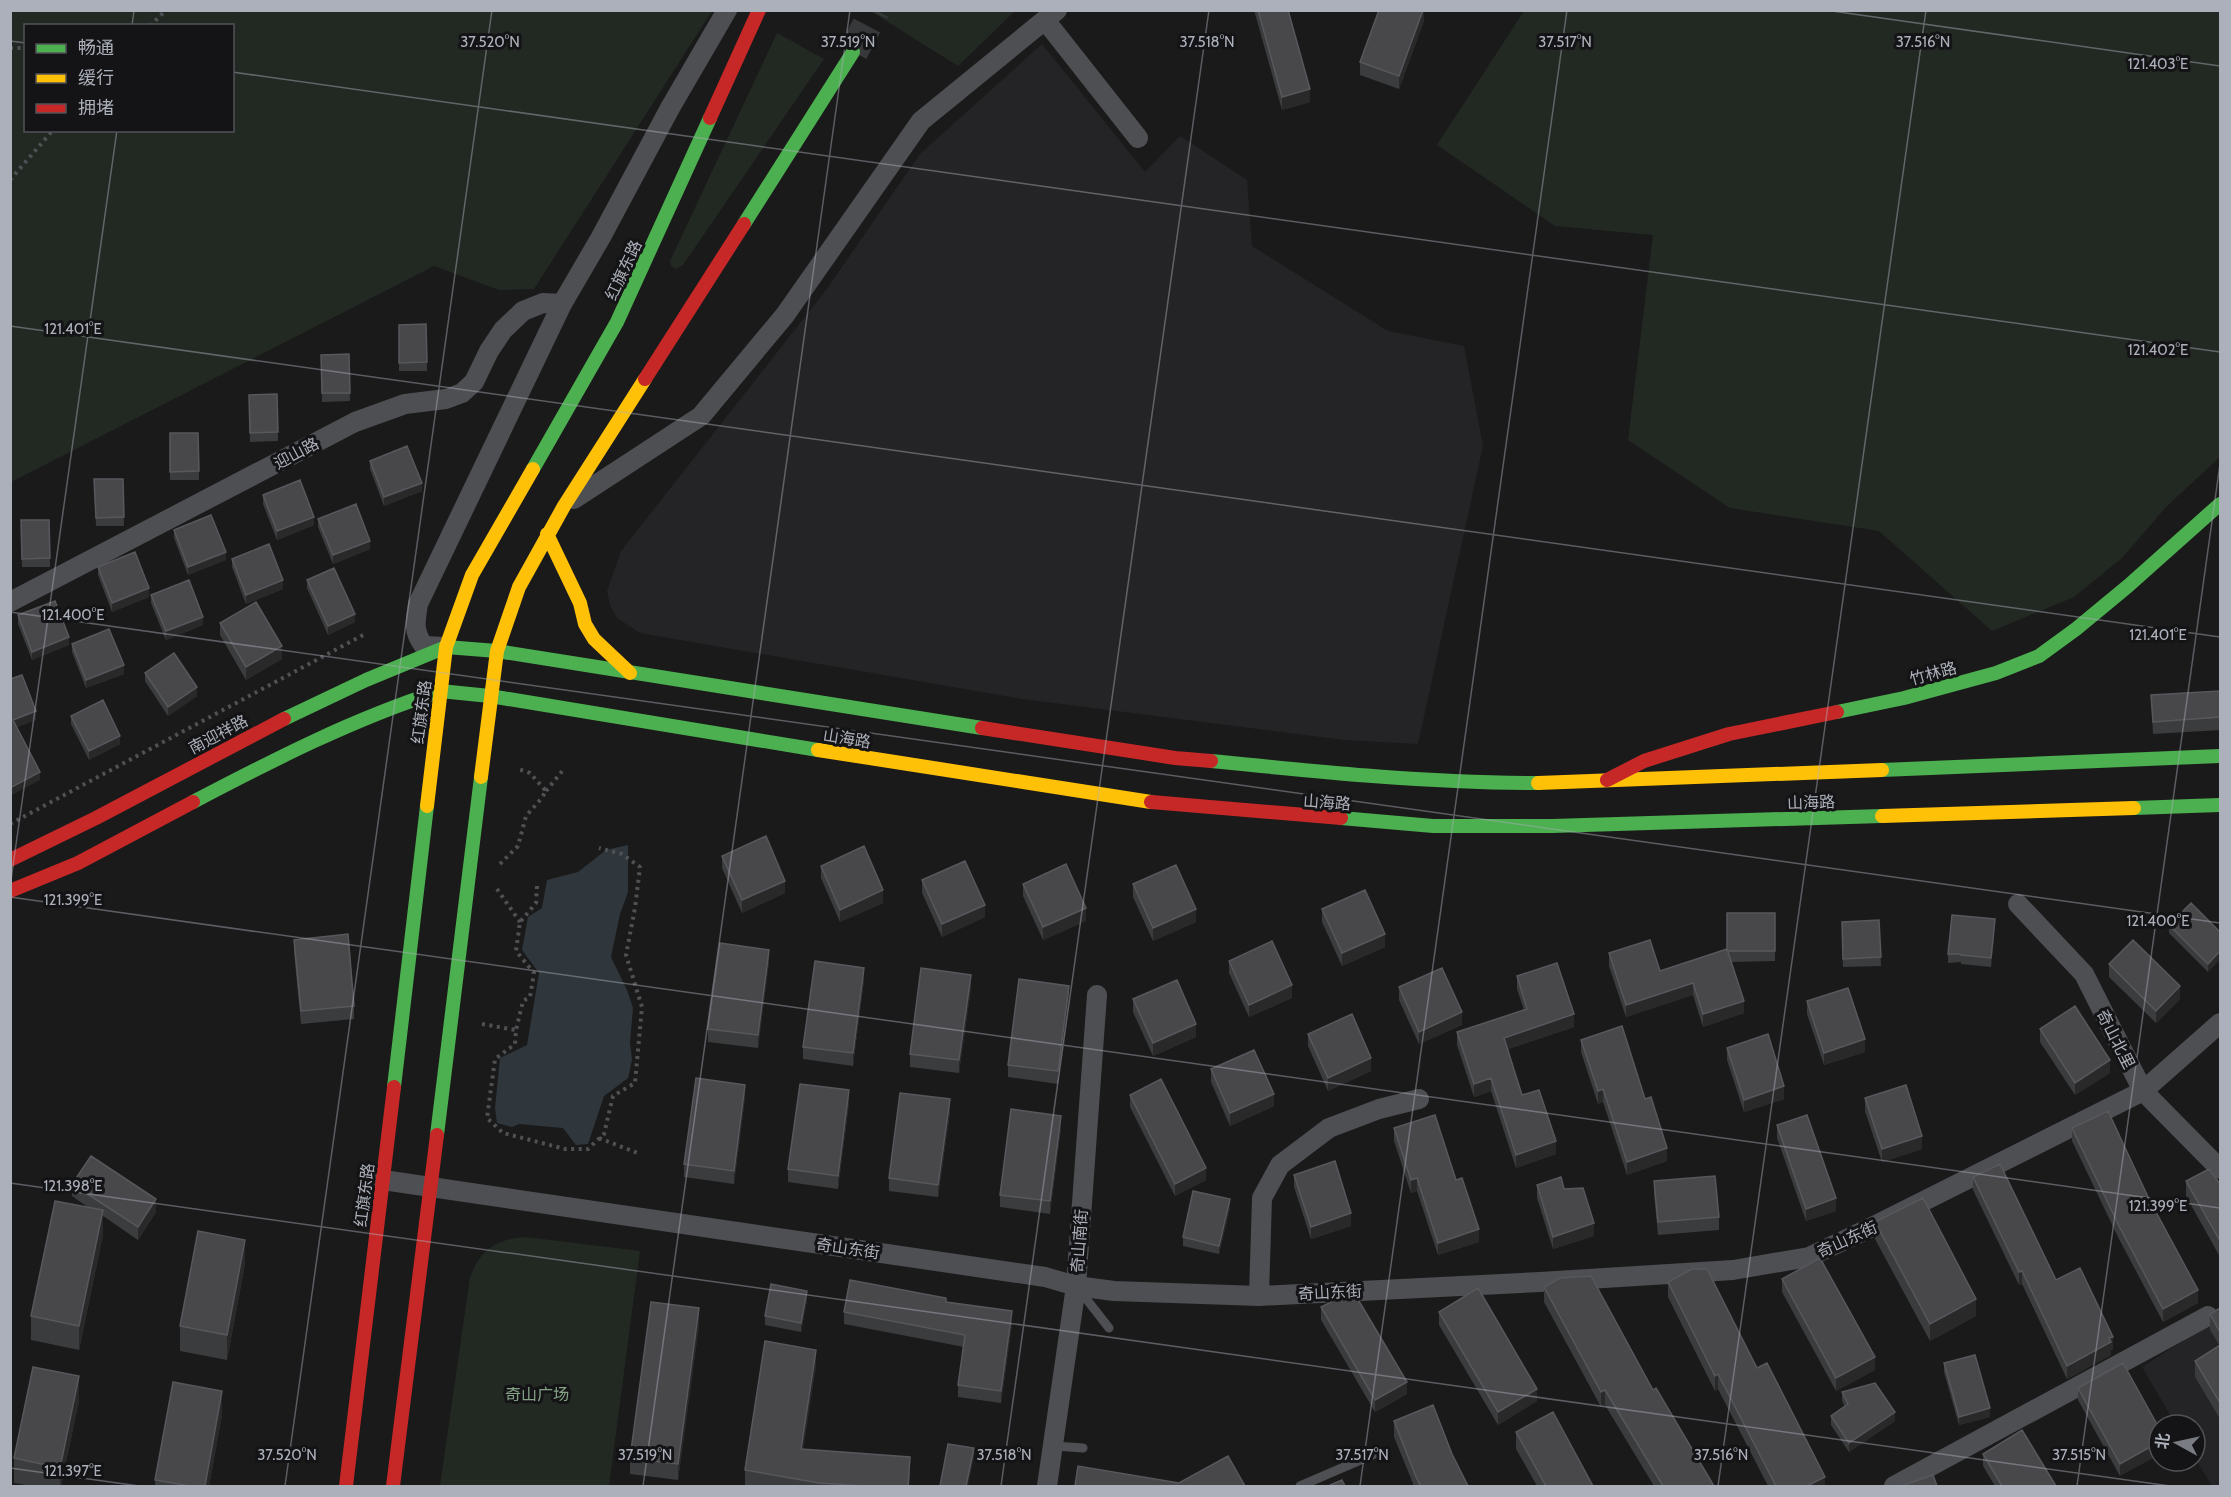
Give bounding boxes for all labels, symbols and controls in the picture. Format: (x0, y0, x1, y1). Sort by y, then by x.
legend (24, 24, 234, 132)
text: 37.520°N (460, 33, 520, 51)
text: 37.519°N (821, 33, 875, 51)
text: 37.518°N (1179, 33, 1235, 51)
text: 37.517°N (1538, 33, 1592, 51)
text: 37.516°N (1896, 33, 1950, 51)
text: 畅通 (78, 37, 114, 59)
text: 121.403°E (2128, 55, 2188, 73)
text: 缓行 (78, 67, 114, 89)
text: 拥堵 (78, 97, 114, 119)
street label: 红旗东路 (601, 237, 646, 303)
text: 121.401°E (44, 320, 102, 338)
text: 121.402°E (2128, 341, 2188, 359)
street label: 迎山路 (271, 434, 322, 473)
text: 121.400°E (41, 606, 105, 624)
text: 121.401°E (2129, 626, 2187, 644)
street label: 竹林路 (1907, 658, 1959, 689)
street label: 红旗东路 (408, 679, 435, 745)
street label: 南迎祥路 (186, 711, 251, 758)
street label: 山海路 (822, 725, 872, 752)
street label: 山海路 (1302, 791, 1352, 814)
street label: 山海路 (1787, 792, 1835, 813)
text: 121.399°E (44, 891, 102, 909)
text: 121.400°E (2126, 912, 2190, 930)
street label: 奇山北里 (2093, 1006, 2139, 1072)
street label: 红旗东路 (351, 1162, 378, 1228)
text: 121.398°E (43, 1177, 103, 1195)
text: 121.399°E (2129, 1197, 2187, 1215)
street label: 奇山南街 (1068, 1208, 1091, 1274)
street label: 奇山东街 (1814, 1217, 1880, 1262)
street label: 奇山东街 (815, 1235, 881, 1262)
street label: 奇山东街 (1298, 1281, 1362, 1304)
park label: 奇山广场 (505, 1385, 569, 1404)
north arrow (2147, 1413, 2207, 1473)
text: 北 (2152, 1432, 2173, 1450)
text: 37.520°N (257, 1446, 317, 1464)
text: 37.519°N (618, 1446, 672, 1464)
text: 37.518°N (976, 1446, 1032, 1464)
text: 37.517°N (1335, 1446, 1389, 1464)
text: 37.516°N (1694, 1446, 1748, 1464)
text: 37.515°N (2052, 1446, 2106, 1464)
text: 121.397°E (44, 1462, 102, 1480)

